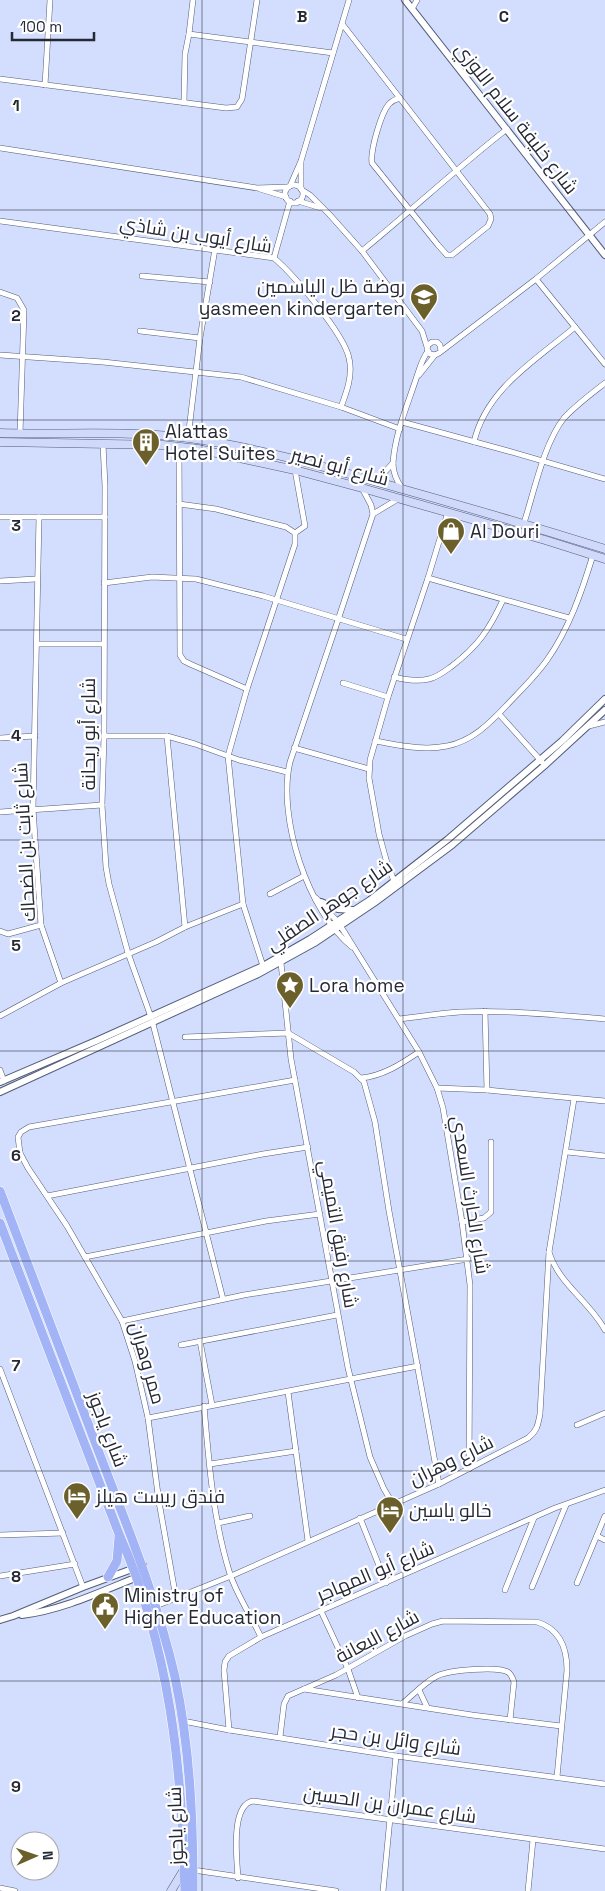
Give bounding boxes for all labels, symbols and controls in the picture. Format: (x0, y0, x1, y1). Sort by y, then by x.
text: B (297, 6, 307, 27)
text: C (499, 6, 509, 27)
scale bar (12, 10, 95, 42)
text: 100 m (20, 17, 62, 36)
street label: شارع خليفة سلام اللوزي (448, 37, 584, 201)
text: 1 (12, 95, 20, 116)
street label: شارع أيوب بن شاذي (118, 210, 274, 261)
place label: روضة ظل الياسمين yasmeen kindergarten (199, 274, 405, 321)
school or university icon: روضة ظل الياسمين yasmeen kindergarten (409, 282, 439, 321)
text: 2 (11, 305, 21, 326)
place label: Alattas Hotel Suites (165, 419, 276, 466)
building icon: Alattas Hotel Suites (131, 427, 161, 466)
street label: شارع أبو نصير (287, 441, 392, 493)
text: 3 (11, 515, 21, 536)
shop icon: Al Douri (436, 516, 466, 555)
place label: Al Douri (470, 519, 539, 544)
street label: شارع أبو ريحانة (76, 678, 102, 790)
text: 4 (11, 725, 21, 746)
street label: شارع ثابت بن الضحاك (8, 762, 42, 922)
street label: شارع جوهر الصقلي (261, 854, 399, 959)
text: 5 (11, 935, 21, 956)
place icon: Lora home (275, 970, 305, 1009)
place label: Lora home (309, 973, 405, 998)
street label: شارع الحارث السعدي (444, 1114, 495, 1276)
text: 6 (11, 1145, 21, 1166)
street label: شارع رفيق التميمي (311, 1158, 364, 1310)
street label: ممر وهران (124, 1319, 171, 1407)
text: 7 (12, 1355, 21, 1376)
street label: شارع ياجوز (80, 1387, 133, 1471)
street label: شارع وهران (405, 1429, 498, 1492)
hotel icon: فندق ريست هيلز (62, 1481, 92, 1520)
place label: فندق ريست هيلز (95, 1484, 225, 1509)
hotel icon: خالو ياسين (375, 1495, 405, 1534)
place label: خالو ياسين (409, 1498, 492, 1523)
street label: شارع أبو المهاجر (312, 1535, 438, 1609)
text: 8 (11, 1566, 21, 1587)
place label: Ministry of Higher Education (124, 1583, 281, 1630)
public building icon: Ministry of Higher Education (90, 1591, 120, 1630)
street label: شارع البعانة (331, 1604, 424, 1670)
street label: شارع وائل بن حجر (328, 1718, 463, 1762)
text: 9 (11, 1776, 21, 1797)
street label: شارع عمران بن الحسين (302, 1780, 478, 1830)
street label: شارع ياجوز (162, 1786, 190, 1867)
north arrow (10, 1831, 60, 1881)
text: N (39, 1851, 57, 1861)

